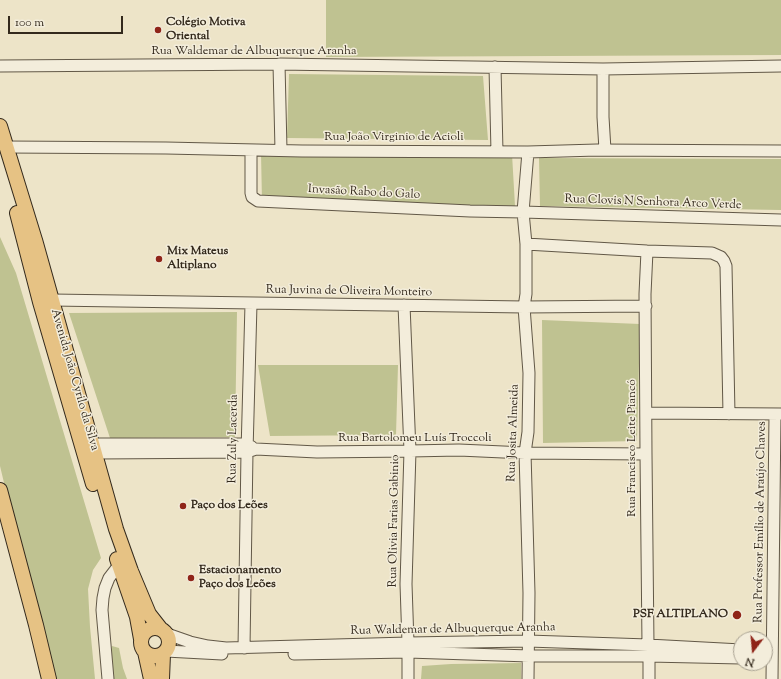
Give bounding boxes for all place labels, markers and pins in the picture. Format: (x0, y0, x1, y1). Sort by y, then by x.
place label: Colégio Motiva Oriental (166, 16, 246, 44)
marker: Colégio Motiva Oriental (153, 25, 163, 35)
place label: Mix Mateus Altiplano (167, 245, 228, 273)
marker: Mix Mateus Altiplano (154, 254, 164, 264)
place label: Paço dos Leões (191, 499, 268, 513)
marker: Paço dos Leões (178, 501, 188, 511)
place label: Estacionamento Paço dos Leões (199, 564, 281, 592)
marker: Estacionamento Paço dos Leões (186, 573, 196, 583)
place label: PSF ALTIPLANO (633, 608, 728, 622)
marker: PSF ALTIPLANO (731, 609, 743, 621)

